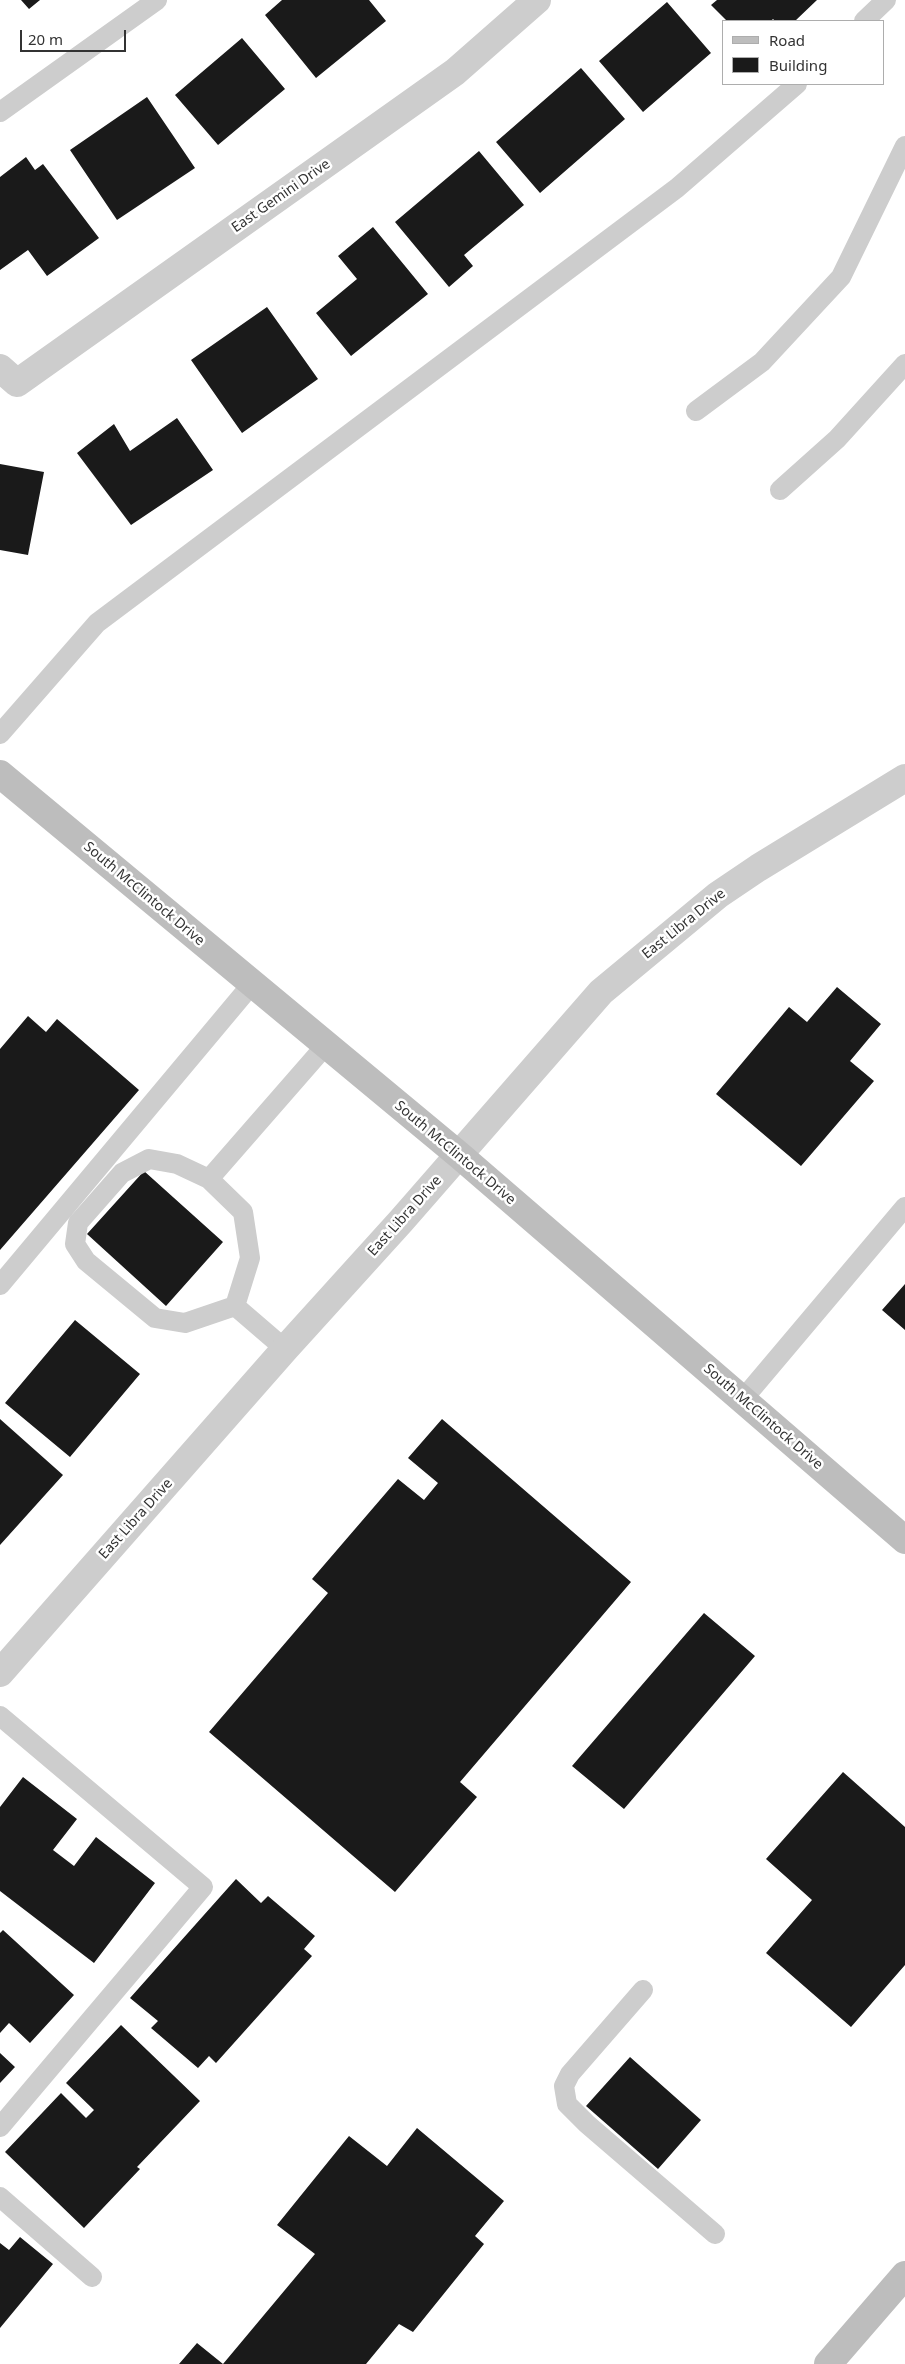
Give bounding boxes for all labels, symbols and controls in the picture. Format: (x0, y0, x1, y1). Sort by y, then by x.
scale bar (22, 20, 129, 52)
legend (722, 20, 885, 85)
text: 20 m (28, 29, 63, 49)
text: Road (769, 30, 805, 50)
text: Building (769, 55, 827, 75)
street label: East Gemini Drive (229, 156, 333, 236)
street label: South McClintock Drive (80, 839, 208, 949)
street label: East Libra Drive (639, 885, 729, 963)
street label: South McClintock Drive (391, 1098, 519, 1208)
street label: East Libra Drive (365, 1172, 445, 1260)
street label: South McClintock Drive (700, 1361, 826, 1473)
street label: East Libra Drive (96, 1475, 176, 1563)

